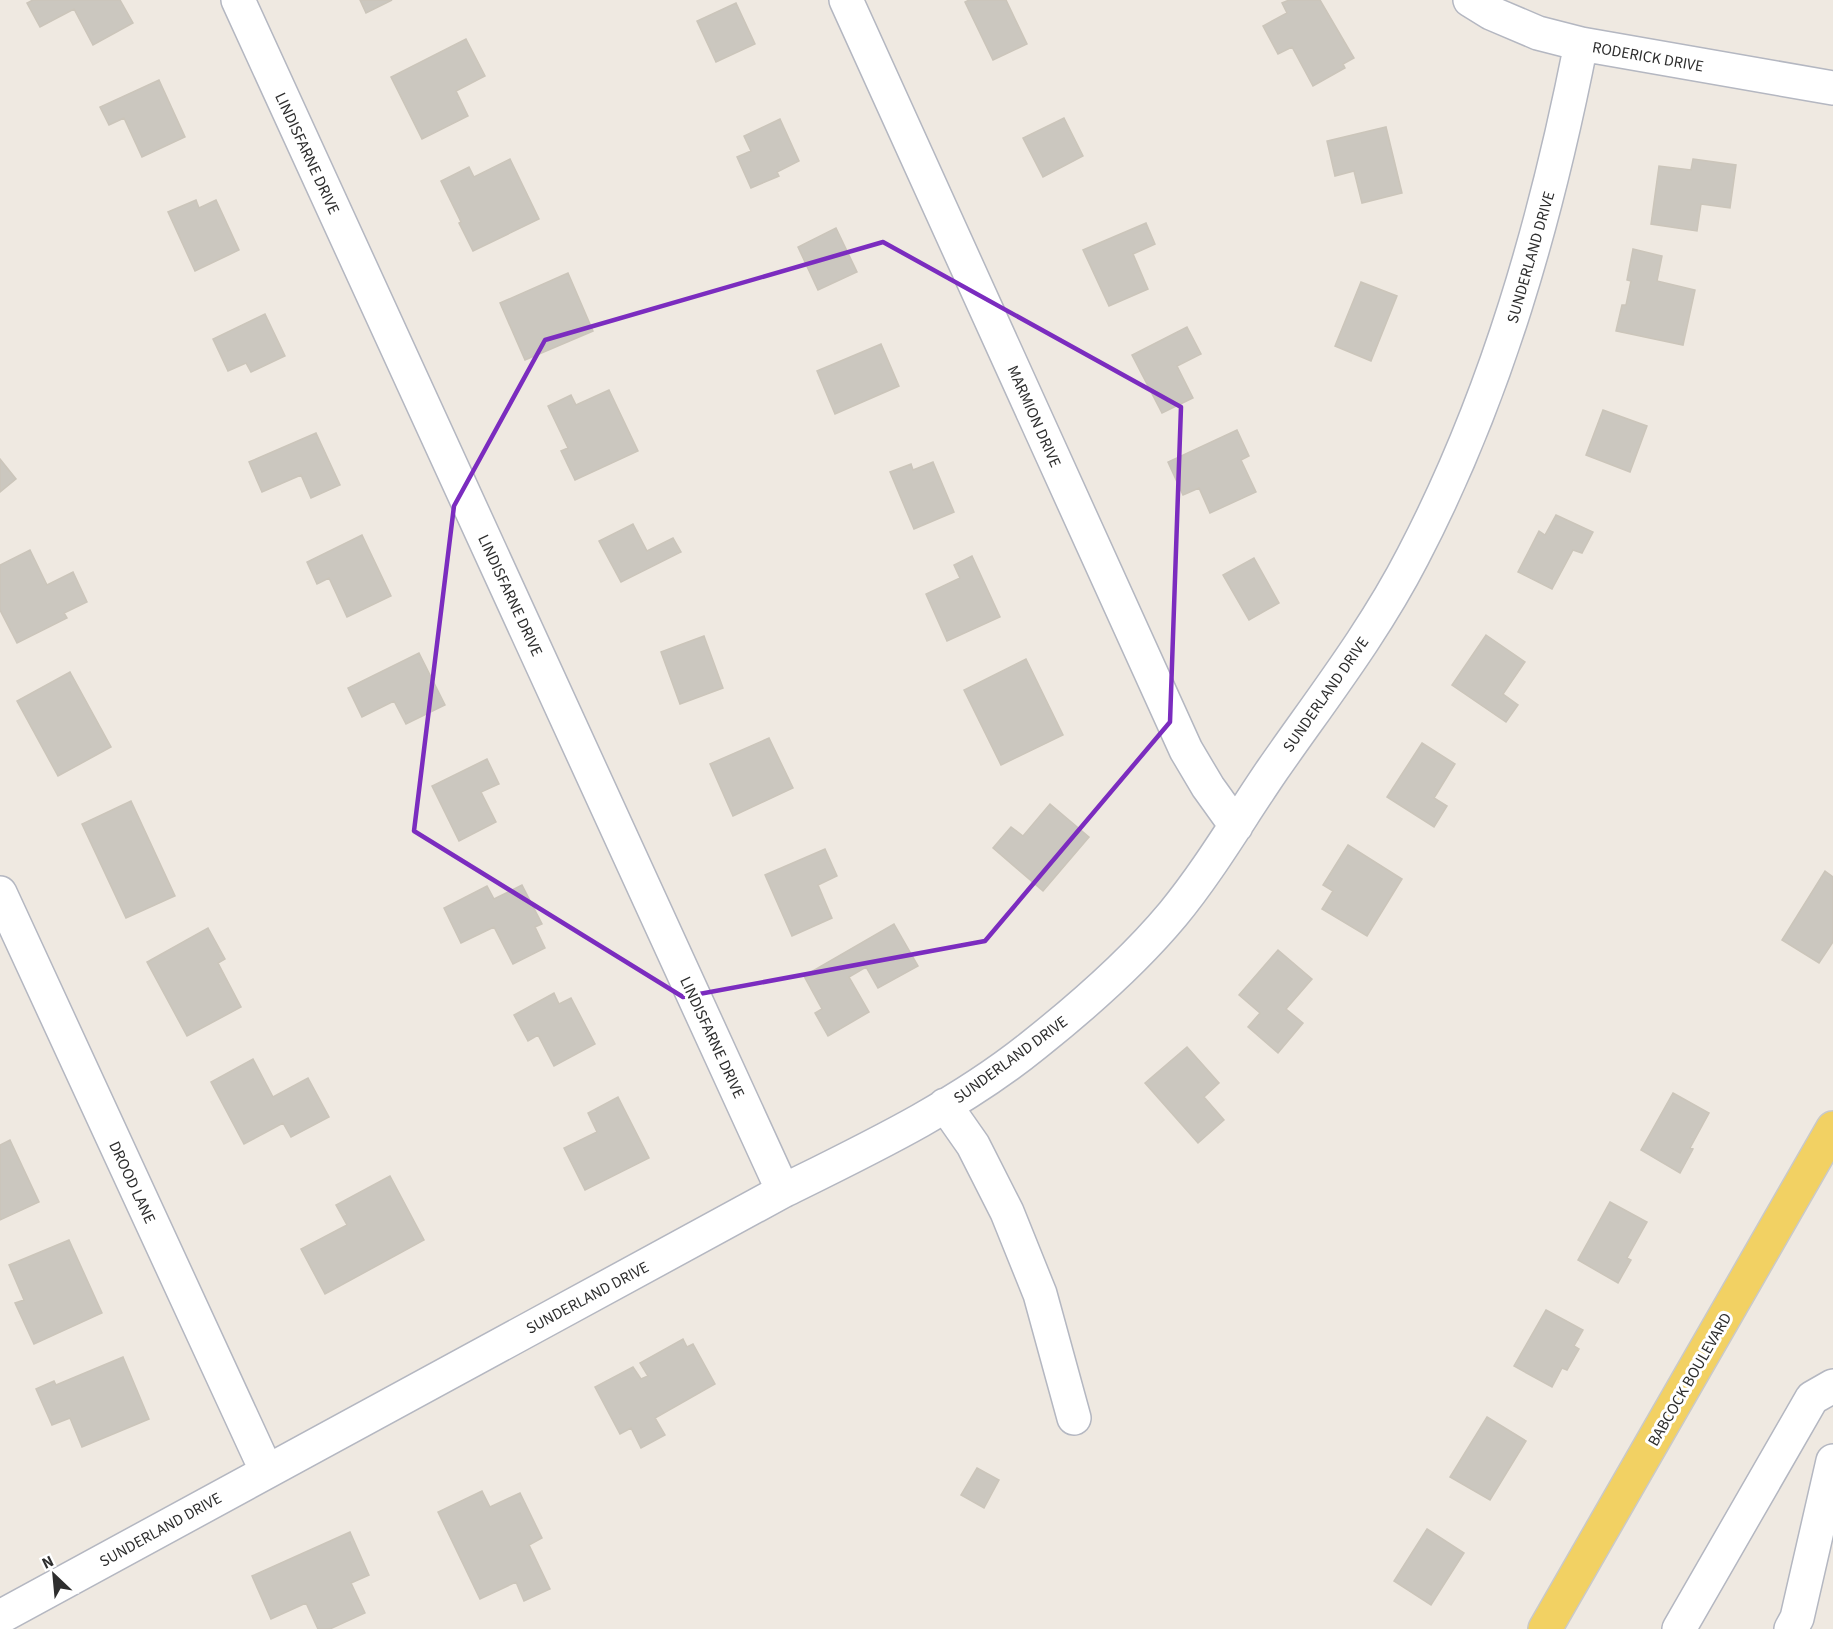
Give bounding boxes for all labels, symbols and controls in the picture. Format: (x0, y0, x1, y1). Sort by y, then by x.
street label: RODERICK DRIVE (1590, 36, 1705, 78)
street label: LINDISFARNE DRIVE (269, 89, 345, 218)
street label: SUNDERLAND DRIVE (1502, 189, 1560, 326)
street label: MARMION DRIVE (1002, 362, 1066, 471)
street label: LINDISFARNE DRIVE (472, 531, 548, 660)
street label: SUNDERLAND DRIVE (1278, 632, 1374, 757)
street label: LINDISFARNE DRIVE (674, 973, 750, 1102)
street label: SUNDERLAND DRIVE (949, 1011, 1072, 1109)
street label: DROOD LANE (103, 1138, 161, 1227)
street label: SUNDERLAND DRIVE (522, 1256, 653, 1340)
street label: BABCOCK BOULEVARD (1643, 1309, 1737, 1450)
street label: SUNDERLAND DRIVE (96, 1487, 225, 1573)
north arrow (24, 1545, 84, 1605)
text: N (38, 1550, 57, 1575)

